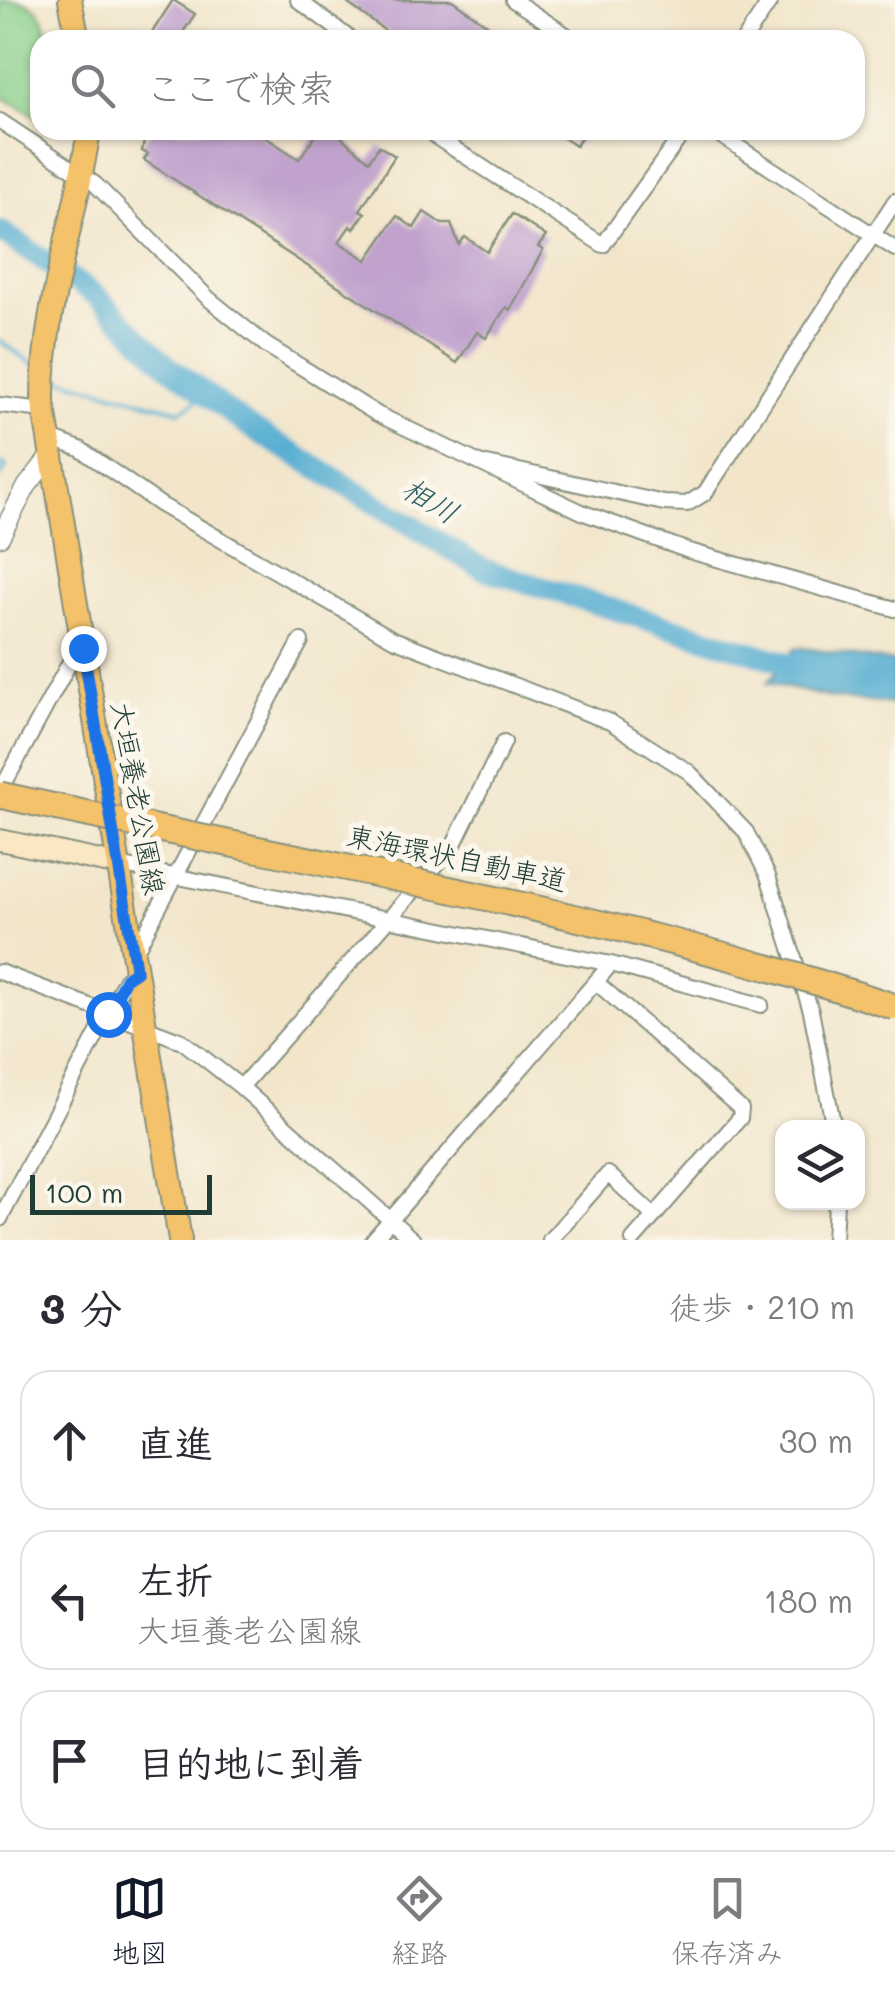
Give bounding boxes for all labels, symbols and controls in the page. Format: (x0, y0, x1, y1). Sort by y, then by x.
search box (30, 30, 865, 140)
icon: search (65, 58, 120, 113)
text: ここで検索 (145, 62, 335, 112)
water label: 相川 (395, 467, 467, 532)
route end (61, 626, 107, 672)
street label: 大垣養老公園線 (104, 698, 174, 897)
street label: 東海環状自動車道 (344, 816, 571, 898)
route start (86, 992, 132, 1038)
map controls (775, 1120, 865, 1210)
button: layers (775, 1120, 865, 1210)
scale bar (30, 1170, 212, 1214)
text: 100 m (45, 1174, 123, 1210)
text: 3 分 (40, 1280, 122, 1335)
text: 徒歩 · 210 m (669, 1285, 855, 1327)
icon: ahead (42, 1413, 97, 1468)
text: 直進 (137, 1417, 213, 1467)
text: 30 m (779, 1419, 853, 1461)
text: 左折 (137, 1554, 213, 1604)
icon: left (42, 1573, 97, 1628)
text: 180 m (764, 1579, 853, 1621)
text: 大垣養老公園線 (137, 1608, 361, 1650)
icon: arrive (42, 1733, 97, 1788)
text: 目的地に到着 (137, 1737, 365, 1787)
tab: 地図 (112, 1871, 168, 1971)
tab: 経路 (391, 1871, 447, 1971)
tab: 保存済み (671, 1871, 783, 1971)

